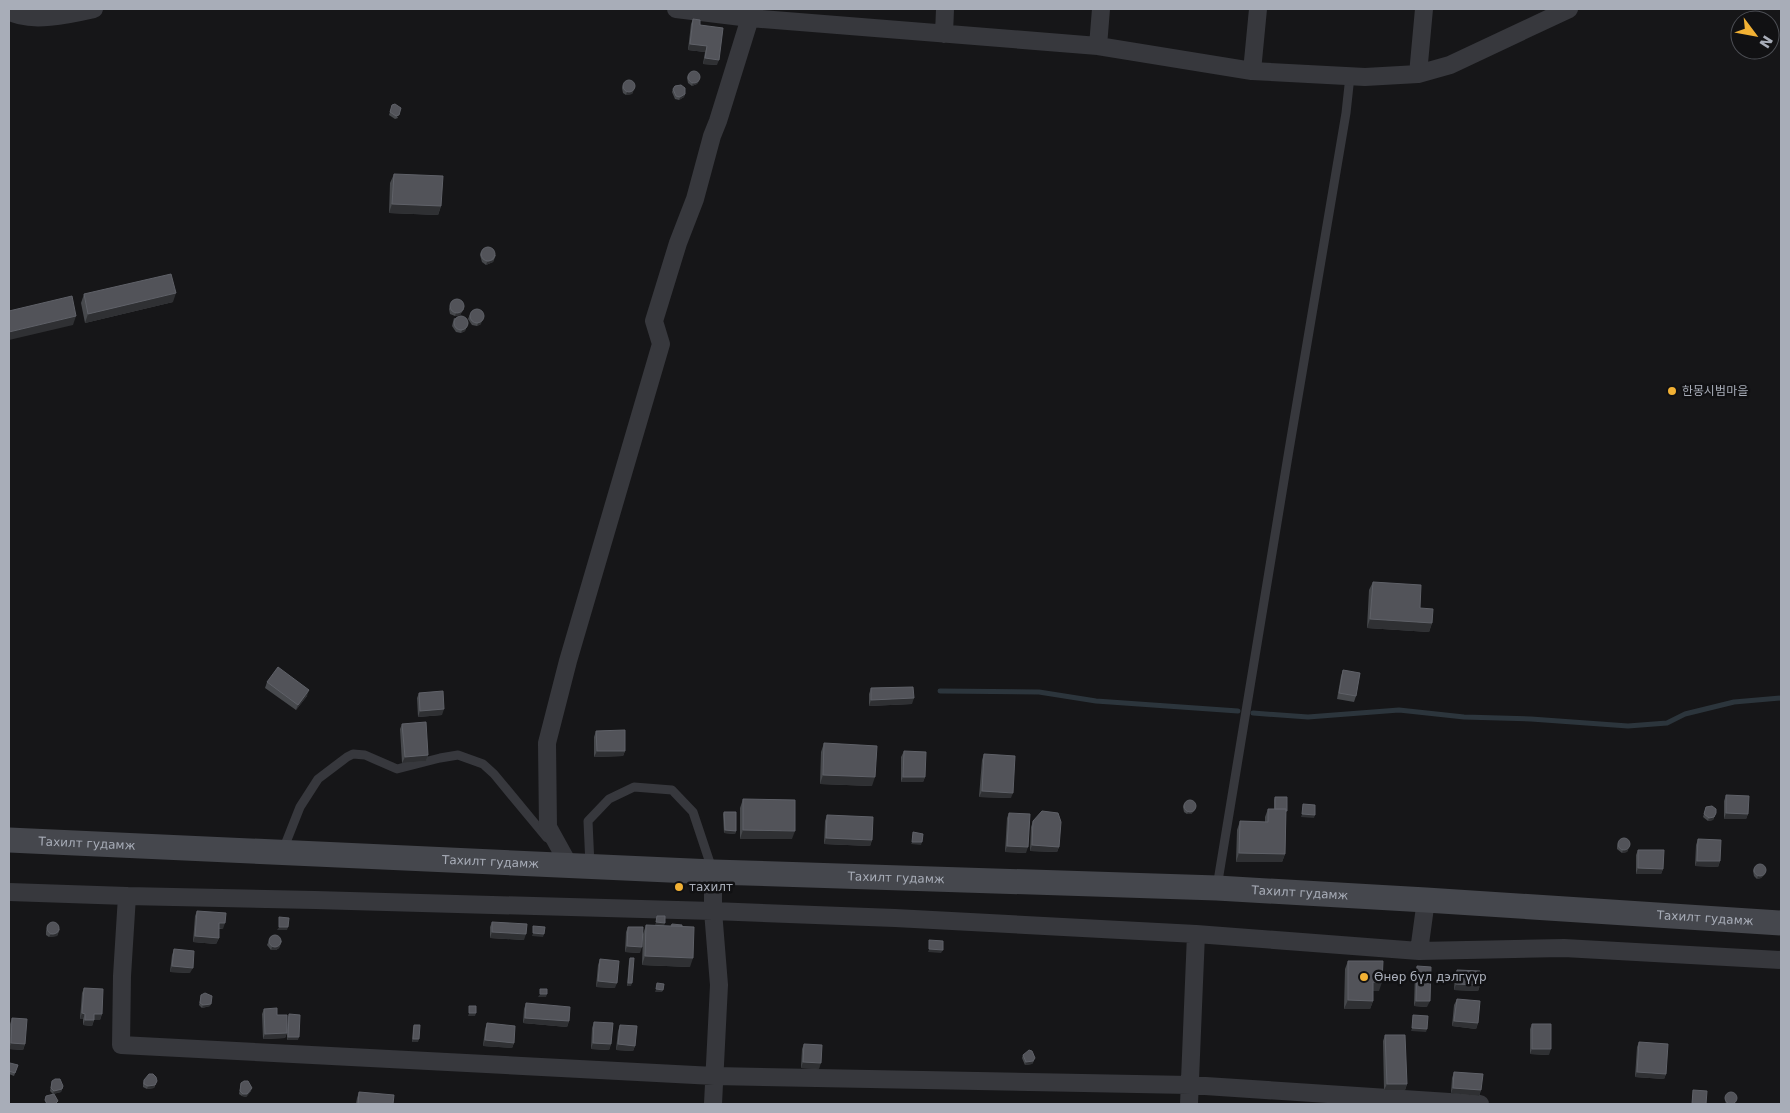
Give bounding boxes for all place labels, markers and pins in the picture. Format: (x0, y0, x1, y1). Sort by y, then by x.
place label: 한몽시범마을 (1682, 384, 1748, 398)
marker: 한몽시범마을 (1666, 385, 1678, 397)
place label: тахилт (689, 880, 733, 894)
marker: тахилт (673, 881, 685, 893)
place label: Өнөр бүл дэлгүүр (1374, 970, 1487, 984)
marker: Өнөр бүл дэлгүүр (1358, 971, 1370, 983)

